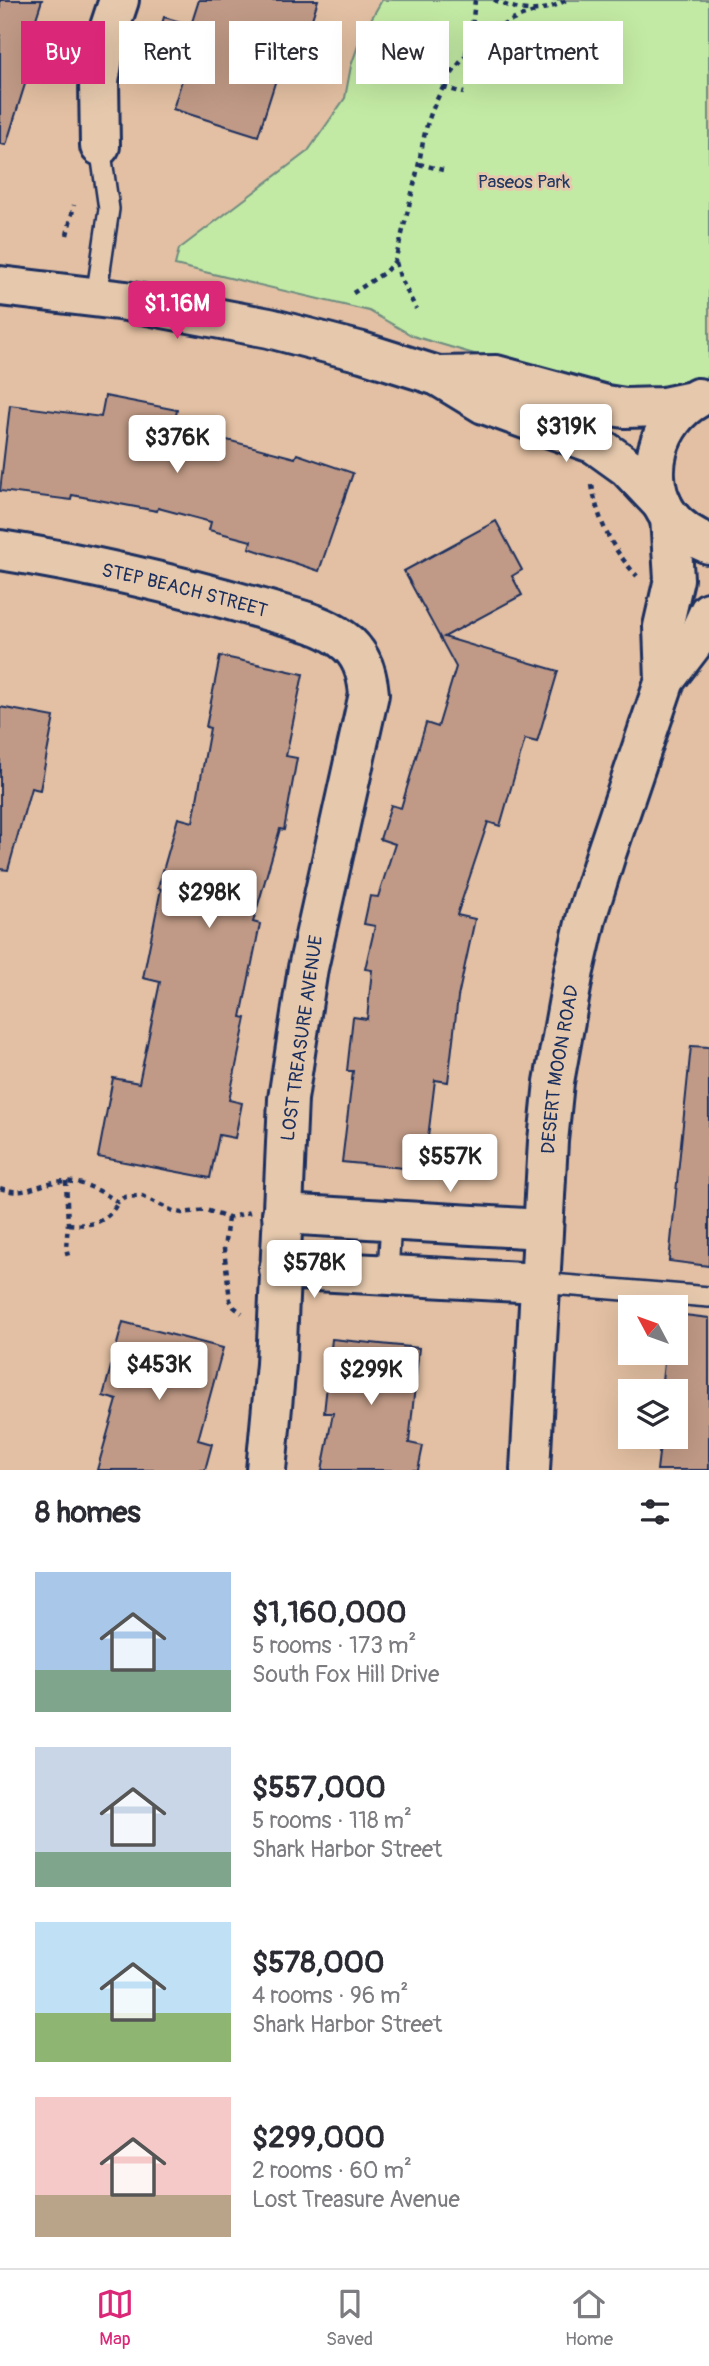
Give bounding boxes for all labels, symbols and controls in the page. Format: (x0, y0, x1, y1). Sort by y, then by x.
chip: Buy (21, 21, 105, 84)
chip: Rent (119, 21, 215, 84)
chip: Filters (229, 21, 342, 84)
chip: New (356, 21, 449, 84)
chip: Apartment (463, 21, 623, 84)
park label: Paseos Park (478, 170, 570, 194)
pin: $1.16M (120, 282, 234, 341)
text: $1.16M (144, 289, 210, 318)
pin: $319K (517, 405, 615, 464)
text: $319K (536, 412, 596, 441)
pin: $376K (128, 416, 226, 475)
text: $376K (145, 423, 209, 452)
street label: STEP BEACH STREET (100, 558, 270, 623)
pin: $298K (160, 870, 258, 930)
text: $298K (178, 878, 240, 907)
street label: LOST TREASURE AVENUE (276, 933, 328, 1143)
street label: DESERT MOON ROAD (536, 983, 584, 1155)
pin: $557K (401, 1134, 499, 1194)
text: $557K (418, 1142, 482, 1171)
pin: $578K (265, 1240, 363, 1300)
text: $578K (283, 1248, 345, 1277)
north arrow (618, 1295, 688, 1365)
map controls (618, 1295, 688, 1449)
pin: $453K (110, 1342, 208, 1402)
pin: $299K (322, 1348, 420, 1407)
text: $453K (127, 1350, 191, 1379)
text: $299K (340, 1355, 402, 1384)
button: layers (618, 1379, 688, 1449)
icon: filters (636, 1493, 674, 1531)
text: 8 homes (35, 1494, 141, 1531)
text: $1,160,000 (252, 1594, 406, 1631)
icon: home (91, 1600, 175, 1684)
text: 5 rooms · 173 m² (252, 1631, 416, 1660)
text: South Fox Hill Drive (252, 1660, 439, 1689)
text: $557,000 (252, 1769, 386, 1806)
icon: home (91, 1775, 175, 1859)
text: 5 rooms · 118 m² (252, 1806, 412, 1835)
text: Shark Harbor Street (252, 1835, 442, 1864)
text: $578,000 (252, 1944, 385, 1981)
icon: home (91, 1950, 175, 2034)
text: 4 rooms · 96 m² (252, 1981, 408, 2010)
text: Shark Harbor Street (252, 2010, 442, 2039)
text: $299,000 (252, 2119, 385, 2156)
icon: home (91, 2125, 175, 2209)
text: 2 rooms · 60 m² (252, 2156, 412, 2185)
text: Lost Treasure Avenue (252, 2185, 460, 2214)
tab: Map (96, 2285, 134, 2351)
tab: Saved (326, 2285, 373, 2351)
tab: Home (565, 2285, 613, 2351)

